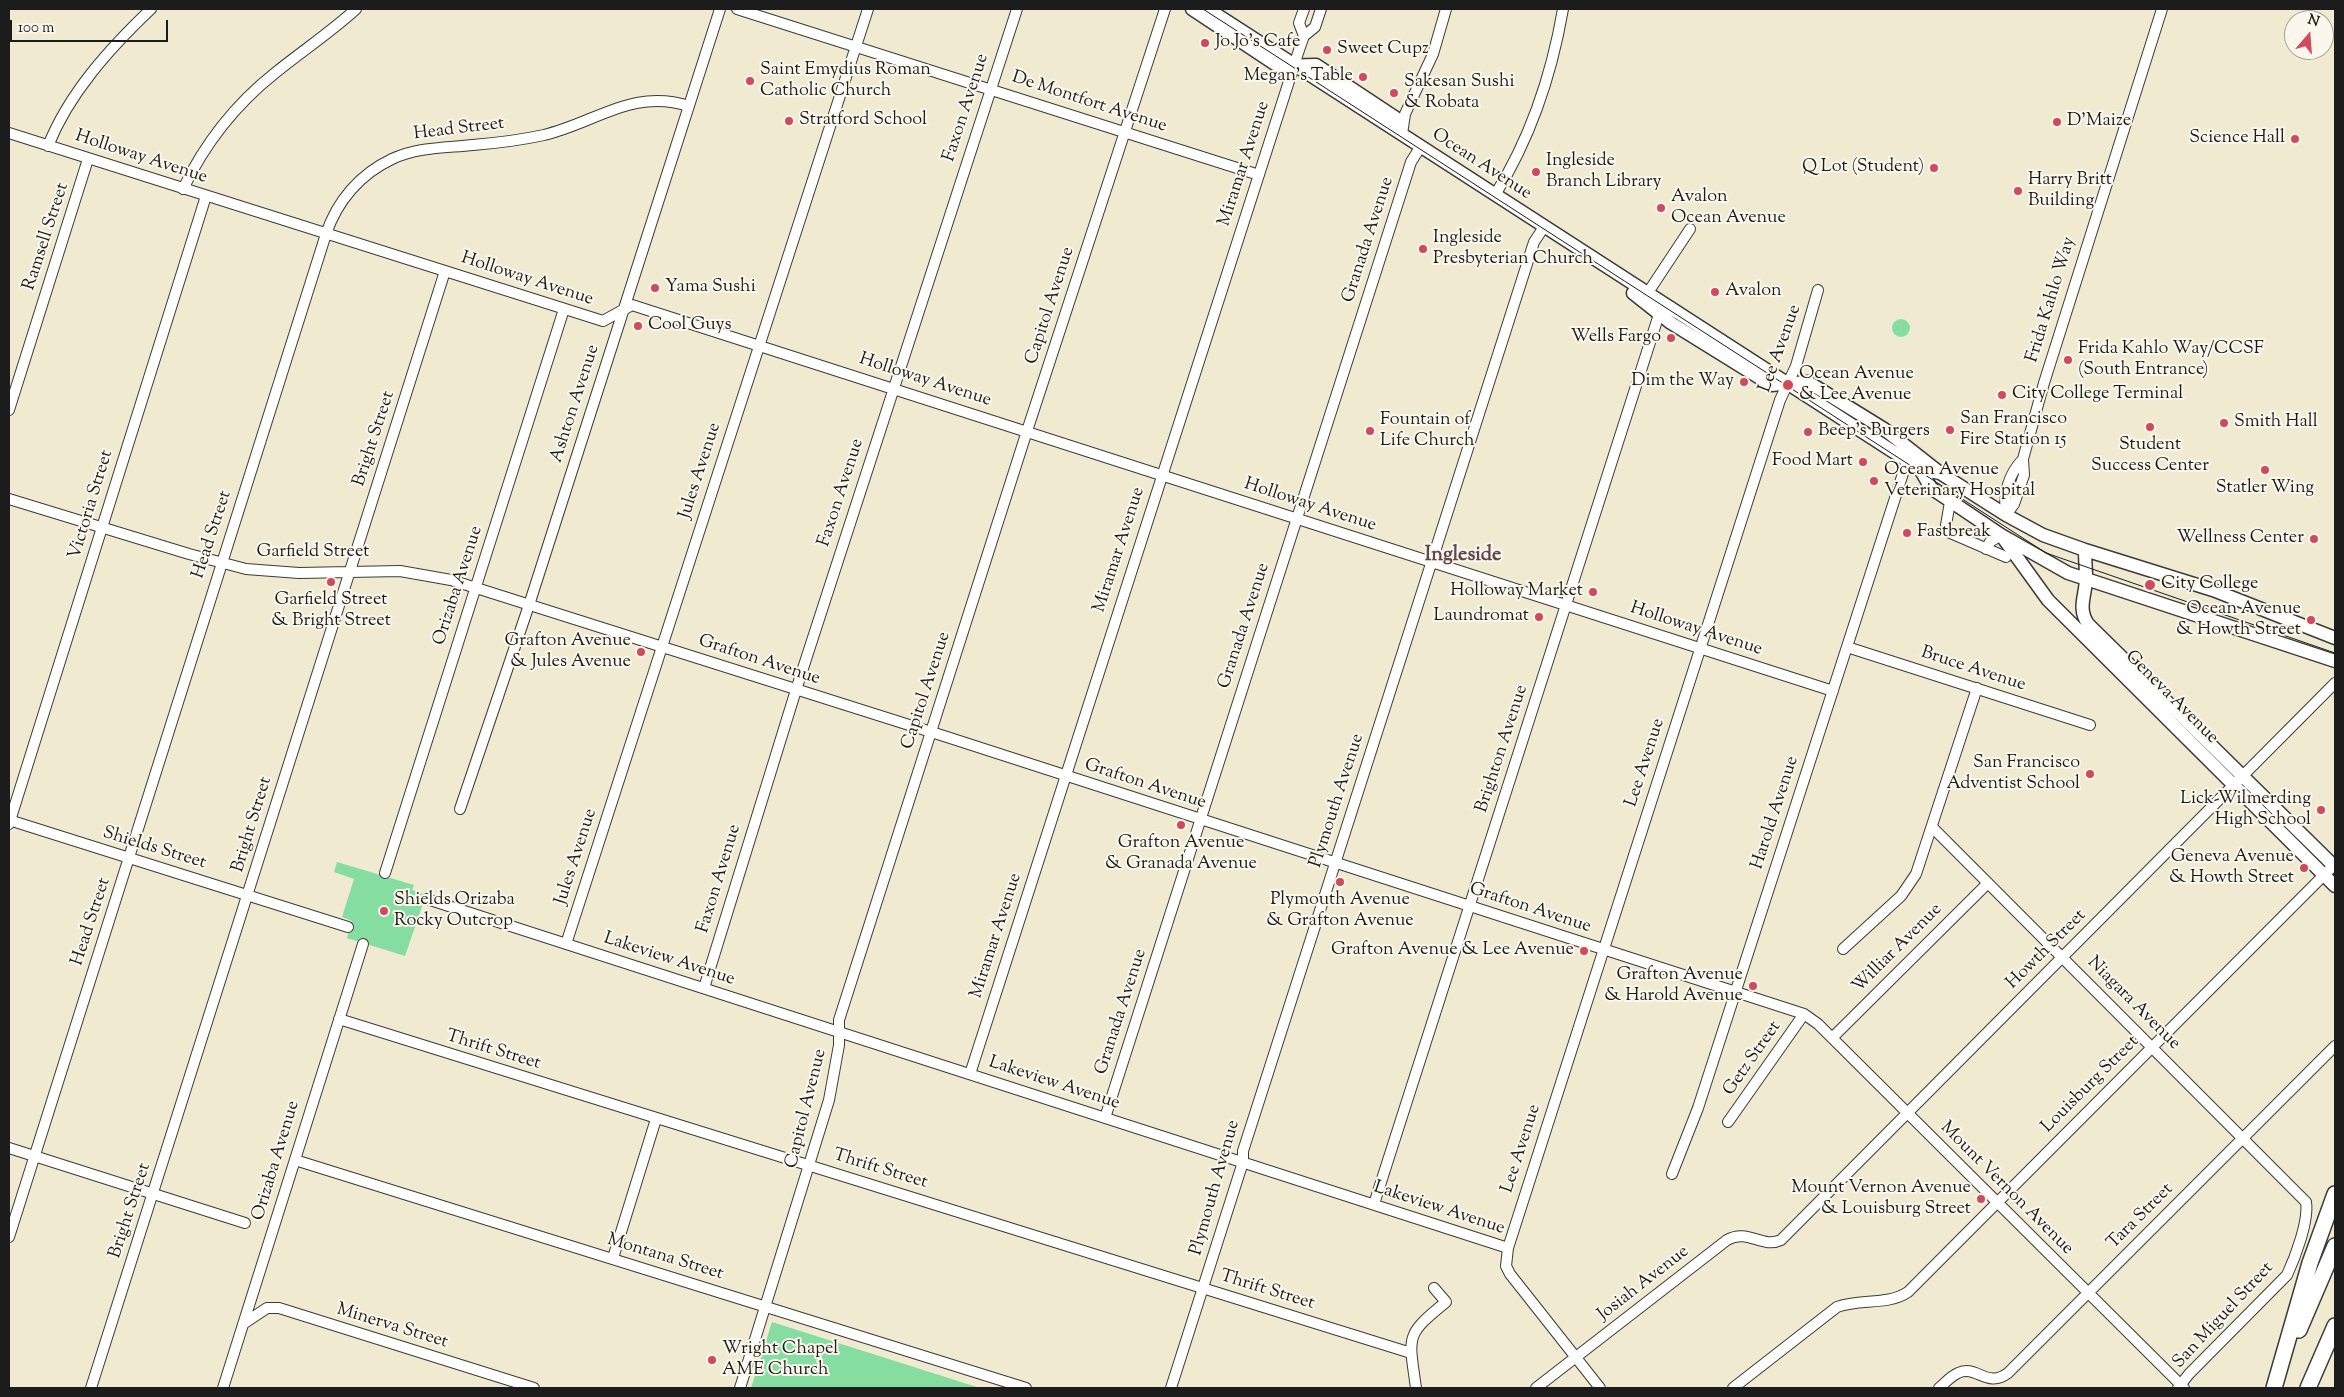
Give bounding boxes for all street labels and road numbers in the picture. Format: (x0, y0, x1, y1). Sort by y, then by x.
street label: Faxon Avenue (939, 51, 995, 165)
street label: De Montfort Avenue (1009, 68, 1169, 138)
street label: Miramar Avenue (1215, 99, 1275, 229)
street label: Head Street (412, 114, 506, 146)
street label: Ocean Avenue (1427, 125, 1535, 205)
street label: Holloway Avenue (72, 126, 210, 190)
street label: Granada Avenue (1339, 174, 1399, 306)
street label: Ramsell Street (19, 180, 75, 294)
street label: Frida Kahlo Way (2023, 235, 2081, 365)
street label: Capitol Avenue (1022, 245, 1080, 367)
street label: Holloway Avenue (458, 248, 596, 312)
street label: Lee Avenue (1755, 302, 1807, 396)
street label: Ashton Avenue (547, 342, 605, 466)
street label: Holloway Avenue (856, 349, 994, 413)
street label: Bright Street (349, 389, 401, 489)
street label: Jules Avenue (675, 420, 727, 522)
street label: Faxon Avenue (814, 436, 870, 550)
street label: Victoria Street (65, 448, 119, 562)
street label: Holloway Avenue (1241, 474, 1379, 538)
street label: Miramar Avenue (1090, 485, 1150, 615)
street label: Head Street (189, 488, 237, 582)
street label: Orizaba Avenue (430, 524, 488, 648)
street label: Garfield Street (257, 542, 369, 564)
street label: Granada Avenue (1215, 560, 1275, 692)
street label: Holloway Avenue (1627, 598, 1765, 662)
street label: Capitol Avenue (898, 630, 956, 752)
street label: Grafton Avenue (695, 631, 823, 691)
street label: Bruce Avenue (1918, 643, 2028, 697)
street label: Geneva Avenue (2120, 647, 2222, 749)
street label: Brighton Avenue (1472, 682, 1534, 816)
street label: Lee Avenue (1622, 716, 1670, 810)
street label: Plymouth Avenue (1306, 731, 1370, 871)
street label: Harold Avenue (1748, 754, 1804, 872)
street label: Grafton Avenue (1081, 755, 1209, 815)
street label: Bright Street (228, 775, 278, 875)
street label: Jules Avenue (551, 806, 603, 908)
street label: Faxon Avenue (693, 822, 747, 936)
street label: Shields Street (100, 823, 208, 875)
street label: Miramar Avenue (967, 871, 1027, 1001)
street label: Head Street (68, 875, 116, 969)
street label: Grafton Avenue (1466, 879, 1594, 939)
street label: Williar Avenue (1849, 900, 1947, 998)
street label: Howth Street (2003, 906, 2091, 994)
street label: Lakeview Avenue (601, 929, 737, 991)
street label: Granada Avenue (1092, 946, 1152, 1078)
street label: Niagara Avenue (2082, 953, 2184, 1055)
street label: Getz Street (1719, 1017, 1787, 1101)
street label: Thrift Street (443, 1026, 543, 1076)
street label: Louisburg Street (2038, 1032, 2144, 1138)
street label: Capitol Avenue (782, 1047, 832, 1171)
street label: Lakeview Avenue (986, 1053, 1122, 1115)
street label: Orizaba Avenue (249, 1098, 305, 1224)
street label: Lee Avenue (1498, 1102, 1546, 1196)
street label: Plymouth Avenue (1186, 1118, 1246, 1258)
street label: Mount Vernon Avenue (1935, 1118, 2077, 1260)
street label: Thrift Street (830, 1145, 930, 1195)
street label: Bright Street (105, 1161, 157, 1261)
street label: Lakeview Avenue (1371, 1178, 1507, 1240)
street label: Tara Street (2103, 1179, 2179, 1255)
street label: Montana Street (604, 1230, 726, 1286)
street label: Josiah Avenue (1594, 1242, 1694, 1326)
street label: San Miguel Street (2169, 1258, 2279, 1374)
street label: Thrift Street (1217, 1266, 1317, 1316)
street label: Minerva Street (334, 1300, 450, 1354)

